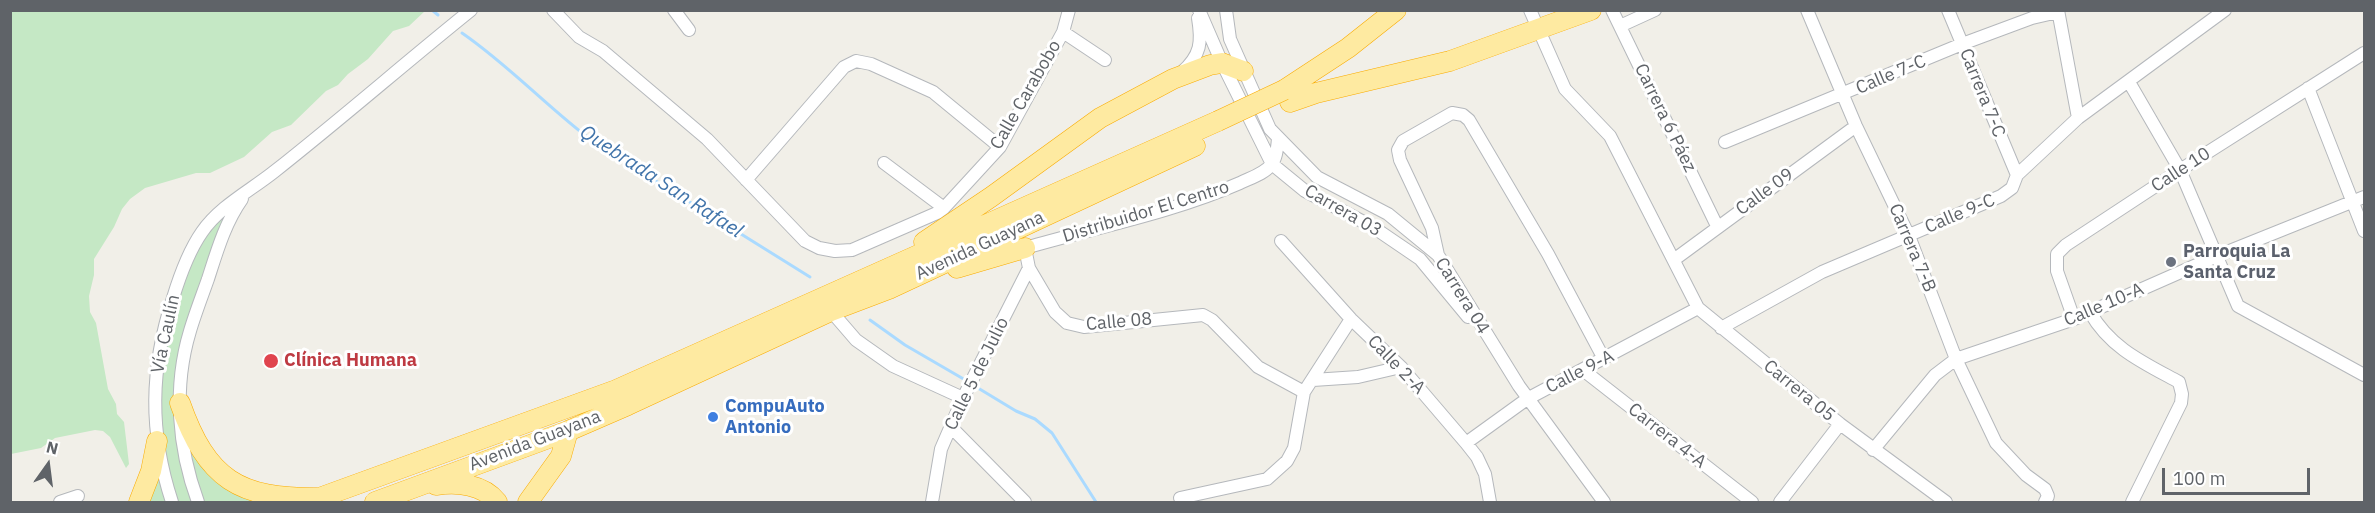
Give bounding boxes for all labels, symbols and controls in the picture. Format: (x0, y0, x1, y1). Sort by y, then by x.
street label: Calle Carabobo (986, 37, 1066, 153)
street label: Carrera 7-C (1954, 46, 2010, 140)
street label: Calle 7-C (1853, 51, 1929, 99)
street label: Carrera 6 Páez (1629, 60, 1701, 176)
water label: Quebrada San Rafael (575, 120, 747, 244)
street label: Calle 10 (2147, 143, 2215, 197)
street label: Calle 09 (1732, 164, 1798, 220)
street label: Distribuidor El Centro (1060, 176, 1232, 248)
street label: Carrera 03 (1300, 180, 1386, 242)
street label: Calle 9-C (1922, 190, 1998, 238)
street label: Carrera 7-B (1884, 201, 1940, 295)
street label: Avenida Guayana (912, 207, 1048, 285)
place label: Parroquia La Santa Cruz (2183, 241, 2291, 284)
street label: Carrera 04 (1430, 254, 1494, 338)
marker: Parroquia La Santa Cruz (2164, 255, 2178, 269)
street label: Calle 10-A (2061, 279, 2147, 331)
street label: Vía Caulín (147, 293, 185, 375)
street label: Calle 08 (1085, 308, 1153, 336)
street label: Calle 5 de Julio (940, 314, 1014, 434)
street label: Calle 2-A (1363, 331, 1429, 399)
street label: Calle 9-A (1542, 346, 1618, 398)
place label: Clínica Humana (284, 350, 417, 372)
marker: Clínica Humana (262, 352, 280, 370)
street label: Carrera 05 (1759, 356, 1839, 426)
place label: CompuAuto Antonio (725, 396, 825, 438)
street label: Carrera 4-A (1624, 399, 1710, 473)
street label: Avenida Guayana (466, 406, 604, 476)
marker: CompuAuto Antonio (706, 410, 720, 424)
north arrow (18, 435, 78, 495)
text: N (44, 436, 60, 459)
scale bar (2165, 456, 2314, 494)
text: 100 m (2173, 467, 2225, 490)

